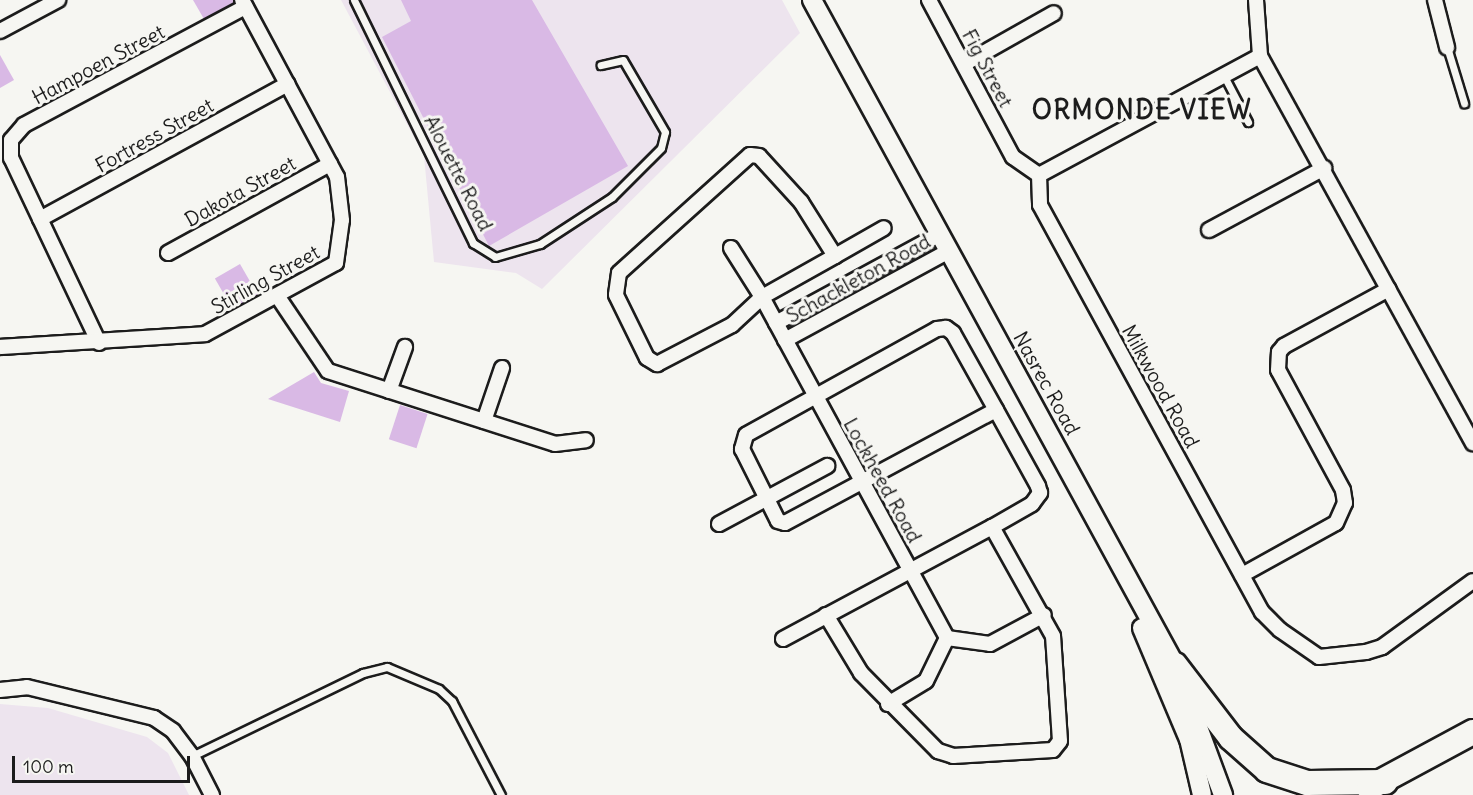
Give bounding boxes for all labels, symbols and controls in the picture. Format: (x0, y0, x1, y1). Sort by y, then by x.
street label: Hampoen Street (28, 19, 168, 109)
street label: Fig Street (957, 25, 1019, 111)
street label: Fortress Street (91, 93, 217, 177)
district label: ORMONDE VIEW (1032, 94, 1252, 126)
street label: Alouette Road (420, 111, 498, 235)
street label: Dakota Street (180, 151, 300, 231)
street label: Schackleton Road (782, 228, 934, 328)
street label: Stirling Street (207, 239, 323, 319)
street label: Milkwood Road (1117, 320, 1205, 452)
street label: Nasrec Road (1009, 327, 1085, 439)
street label: Lockheed Road (839, 413, 927, 547)
scale bar (15, 744, 194, 782)
text: 100 m (23, 755, 74, 778)

